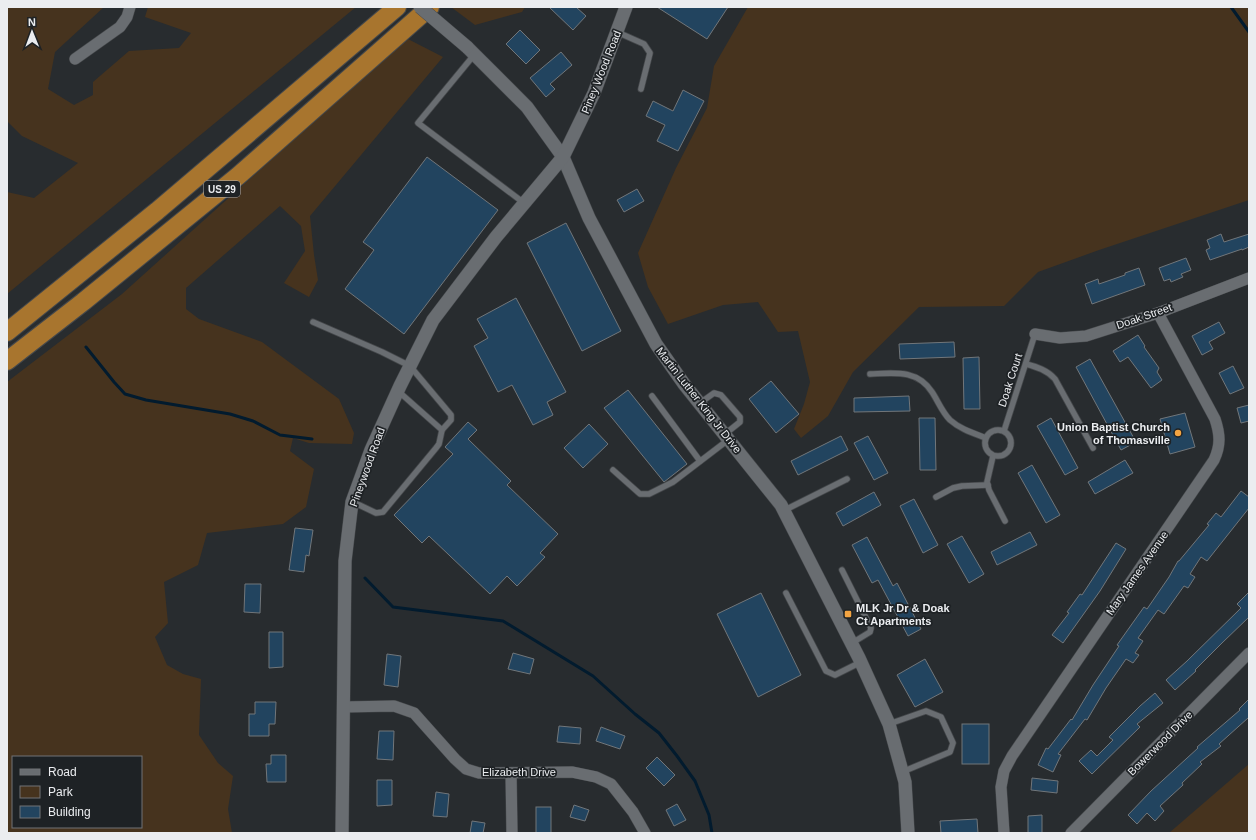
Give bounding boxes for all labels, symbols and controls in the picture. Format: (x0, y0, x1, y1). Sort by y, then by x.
north arrow (12, 12, 52, 52)
text: N (28, 16, 36, 28)
street label: Piney Wood Road (579, 29, 623, 115)
road number: US 29 (204, 181, 240, 197)
street label: Doak Street (1115, 301, 1173, 331)
street label: Martin Luther King Jr Drive (654, 345, 744, 455)
street label: Doak Court (996, 352, 1024, 408)
place label: Union Baptist Church of Thomasville (1057, 421, 1170, 446)
street label: Pineywood Road (347, 426, 387, 508)
marker: Union Baptist Church of Thomasville (1173, 428, 1183, 438)
street label: Mary James Avenue (1104, 529, 1170, 617)
place label: MLK Jr Dr & Doak Ct Apartments (856, 602, 950, 627)
marker: MLK Jr Dr & Doak Ct Apartments (843, 609, 853, 619)
street label: Bowerwood Drive (1125, 708, 1195, 778)
legend (12, 756, 142, 828)
text: Road (48, 765, 77, 779)
street label: Elizabeth Drive (482, 766, 556, 778)
text: Park (48, 785, 74, 799)
text: Building (48, 805, 91, 819)

